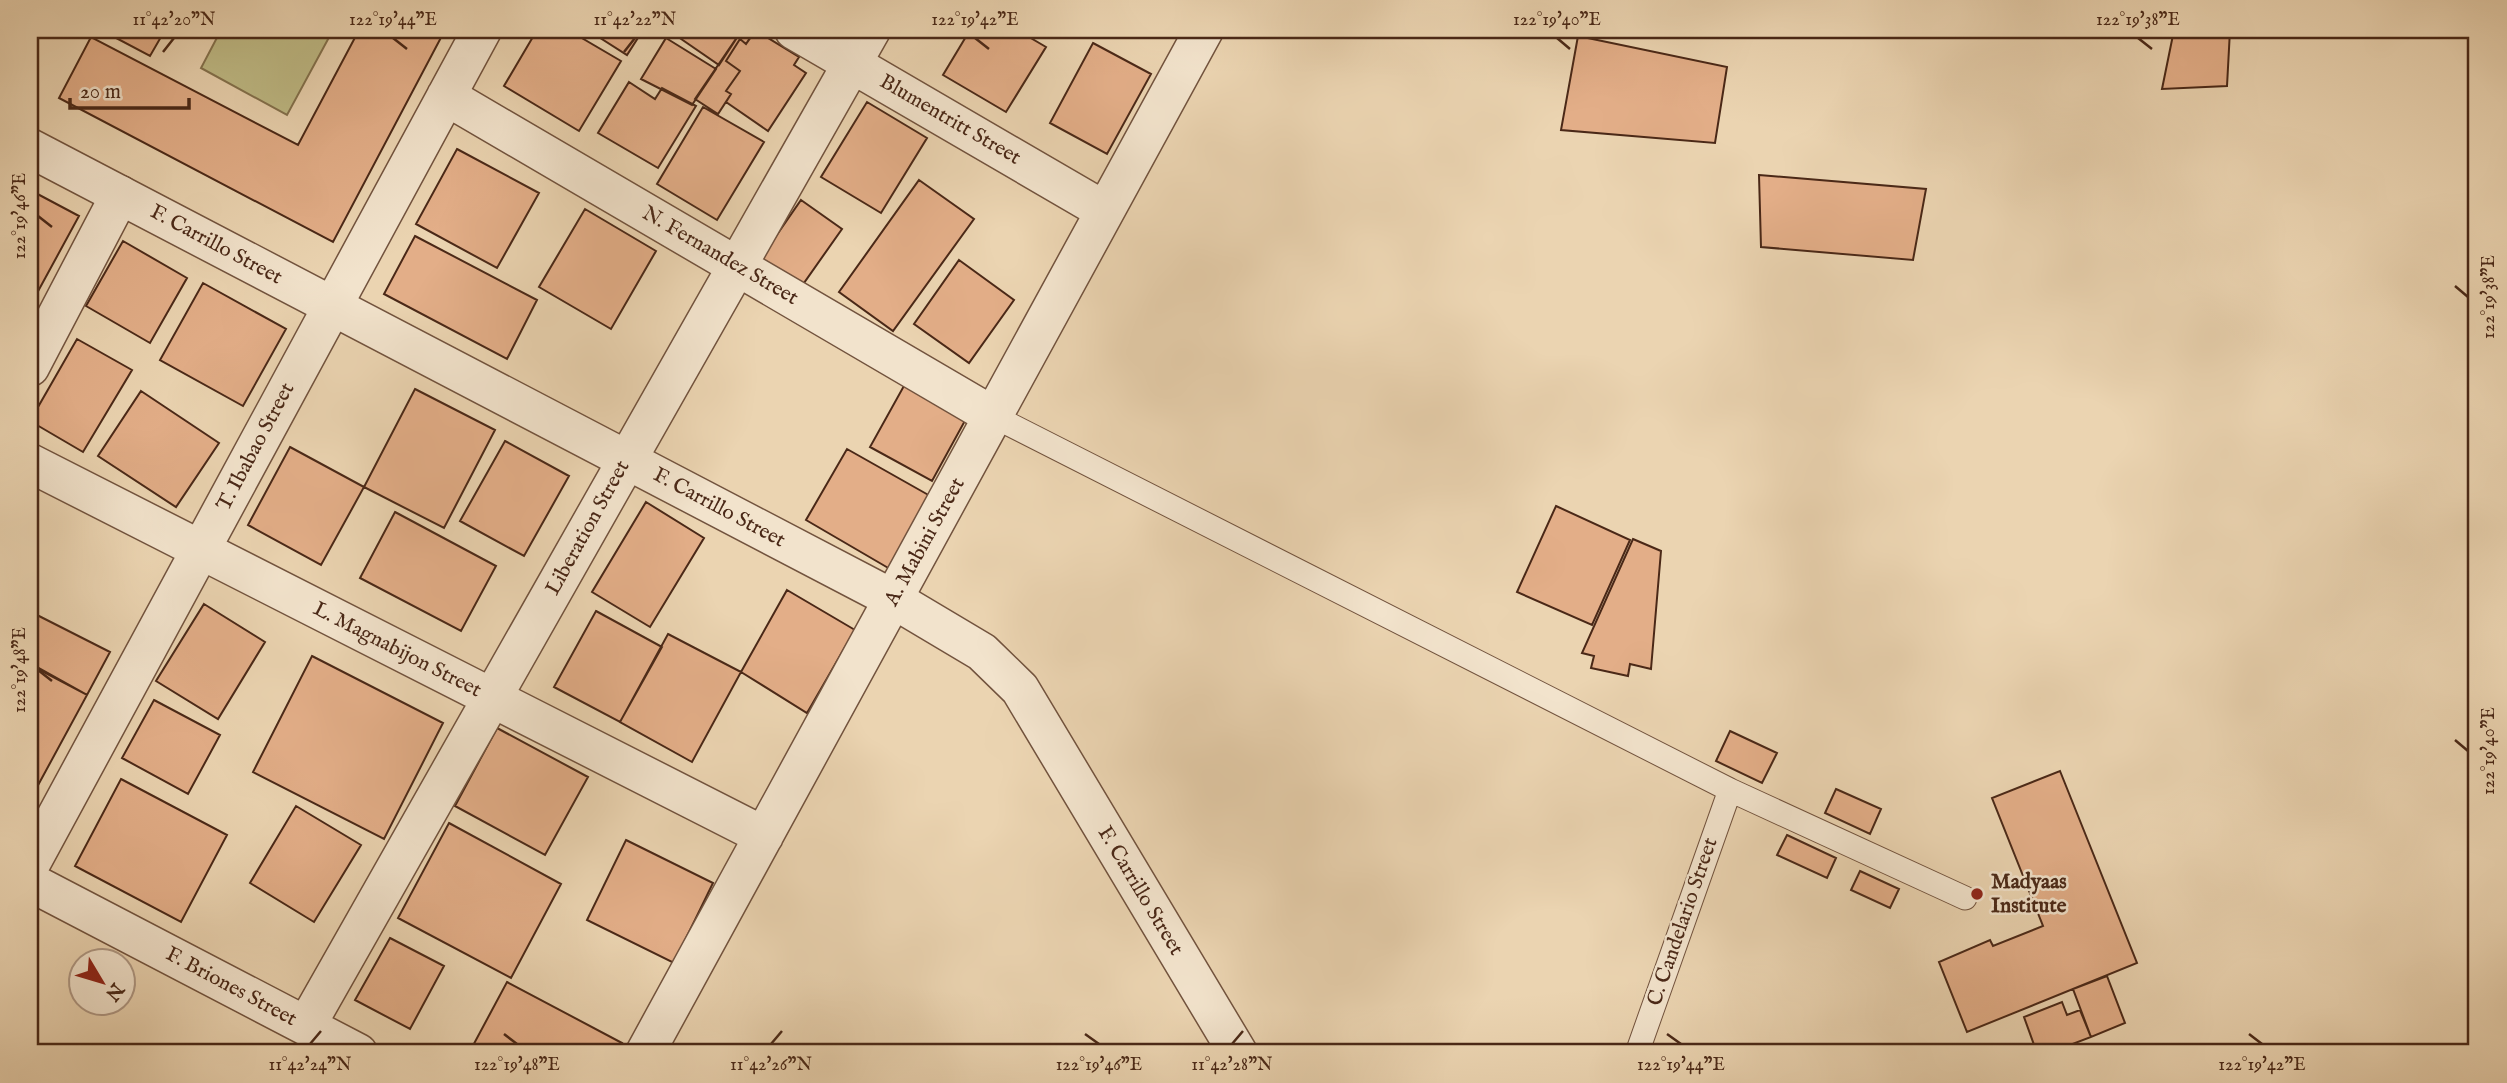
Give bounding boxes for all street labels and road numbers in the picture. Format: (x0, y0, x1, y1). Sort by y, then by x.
street label: Blumentritt Street (874, 69, 1026, 171)
street label: F. Carrillo Street (145, 199, 287, 291)
street label: N. Fernandez Street (637, 200, 803, 312)
street label: T. Ibabao Street (211, 378, 301, 516)
street label: Liberation Street (540, 456, 636, 600)
street label: F. Carrillo Street (648, 462, 790, 554)
street label: A. Mabini Street (878, 473, 971, 612)
street label: L. Magnabijon Street (308, 596, 486, 704)
street label: F. Carrillo Street (1091, 821, 1189, 961)
street label: C. Candelario Street (1642, 834, 1724, 1010)
street label: F. Briones Street (161, 941, 301, 1033)

